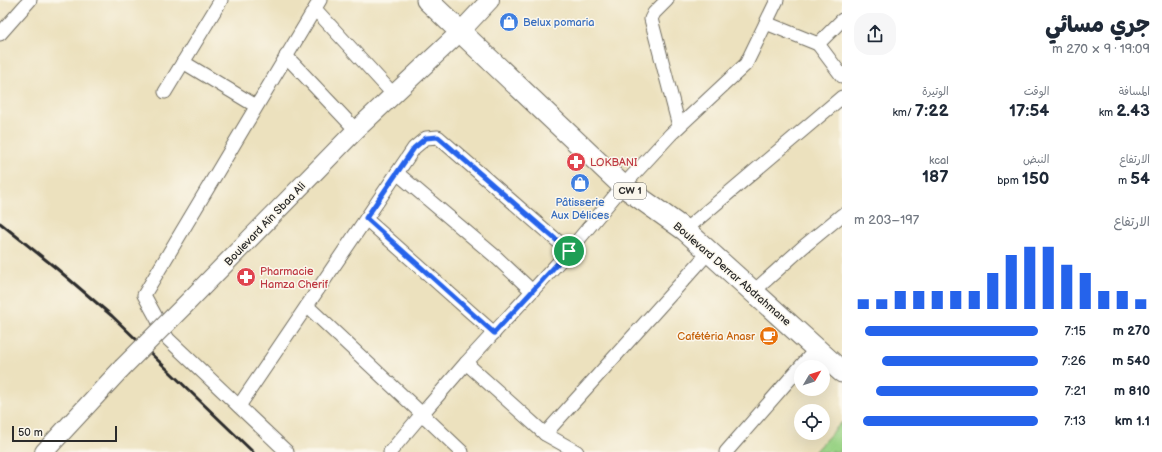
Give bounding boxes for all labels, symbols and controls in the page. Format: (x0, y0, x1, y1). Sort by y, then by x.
shop icon: Belux pomaria (498, 11, 520, 33)
text: جري مسائي (1045, 12, 1150, 39)
button: share (854, 13, 896, 55)
place label: Belux pomaria (523, 16, 594, 29)
text: 19:09 · 9 × 270 m (1052, 41, 1150, 57)
text: الوتيرة (922, 85, 949, 98)
text: الوقت (1024, 85, 1049, 98)
text: المسافة (1119, 85, 1150, 98)
text: 7:22 (915, 101, 949, 121)
text: 17:54 (1009, 101, 1049, 121)
text: 2.43 (1116, 101, 1150, 121)
text: /km (892, 106, 915, 119)
text: km (1099, 106, 1116, 119)
pharmacy icon: LOKBANI (565, 151, 587, 173)
text: النبض (1023, 153, 1049, 166)
text: الارتفاع (1119, 153, 1150, 166)
text: kcal (929, 154, 949, 167)
place label: LOKBANI (590, 156, 638, 169)
text: 187 (922, 167, 949, 187)
text: 150 (1022, 169, 1049, 189)
text: 54 (1130, 169, 1150, 189)
shop icon: Pâtisserie Aux Délices (569, 172, 591, 194)
text: bpm (997, 174, 1022, 187)
text: m (1118, 174, 1130, 187)
street label: Boulevard Aïn Sbaa Ali (222, 180, 308, 268)
road number: CW 1 (614, 183, 646, 199)
place label: Pâtisserie Aux Délices (551, 196, 610, 222)
text: 197–203 m (854, 212, 919, 228)
text: الارتفاع (1114, 214, 1150, 230)
street label: Boulevard Derrar Abdrahmane (671, 219, 794, 329)
pin (552, 234, 586, 268)
icon: arrive (558, 240, 580, 262)
place label: Pharmacie Hamza Cherif (260, 265, 329, 291)
pharmacy icon: Pharmacie Hamza Cherif (235, 266, 257, 288)
text: 7:15 (1065, 323, 1086, 339)
text: 270 m (1113, 323, 1150, 339)
cafe icon: Cafétéria Anasr (758, 325, 780, 347)
place label: Cafétéria Anasr (677, 330, 756, 343)
text: 7:26 (1061, 353, 1086, 369)
text: 540 m (1112, 353, 1150, 369)
north arrow (794, 360, 830, 396)
map controls (794, 360, 830, 440)
text: 7:21 (1064, 383, 1086, 399)
text: 810 m (1114, 383, 1150, 399)
button: locate (794, 404, 830, 440)
text: 7:13 (1064, 413, 1086, 429)
text: 1.1 km (1115, 413, 1150, 429)
scale bar (12, 424, 117, 443)
text: 50 m (18, 426, 43, 439)

